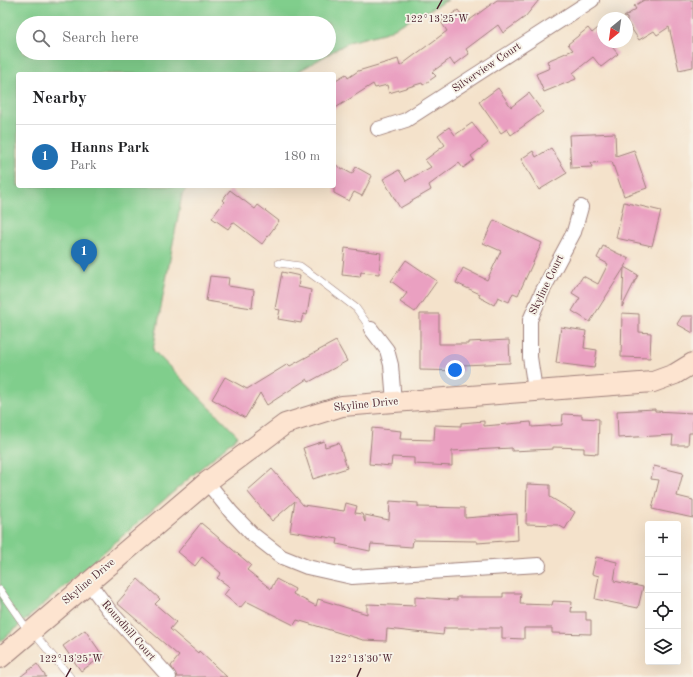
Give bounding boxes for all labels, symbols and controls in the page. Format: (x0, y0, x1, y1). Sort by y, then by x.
north arrow (597, 12, 633, 48)
text: 122°13'25"W (405, 14, 469, 24)
search box (16, 16, 336, 60)
icon: search (30, 27, 52, 49)
text: Search here (62, 31, 139, 46)
street label: Silverview Court (451, 41, 523, 95)
text: Nearby (32, 90, 87, 107)
text: Hanns Park (70, 141, 150, 156)
text: 1 (41, 150, 49, 163)
text: 180 m (283, 150, 320, 163)
text: Park (70, 159, 97, 172)
pin: 1 (71, 239, 97, 272)
street label: Skyline Court (528, 253, 566, 317)
your location (445, 360, 465, 380)
street label: Skyline Drive (333, 396, 399, 414)
map controls (645, 521, 681, 665)
button: + (645, 521, 681, 557)
street label: Skyline Drive (61, 557, 117, 607)
button: − (645, 557, 681, 593)
button: locate (645, 593, 681, 629)
street label: Roundhill Court (99, 599, 157, 663)
button: layers (645, 629, 681, 665)
text: 122°13'25"W (39, 654, 103, 664)
text: 122°13'30"W (329, 654, 393, 664)

